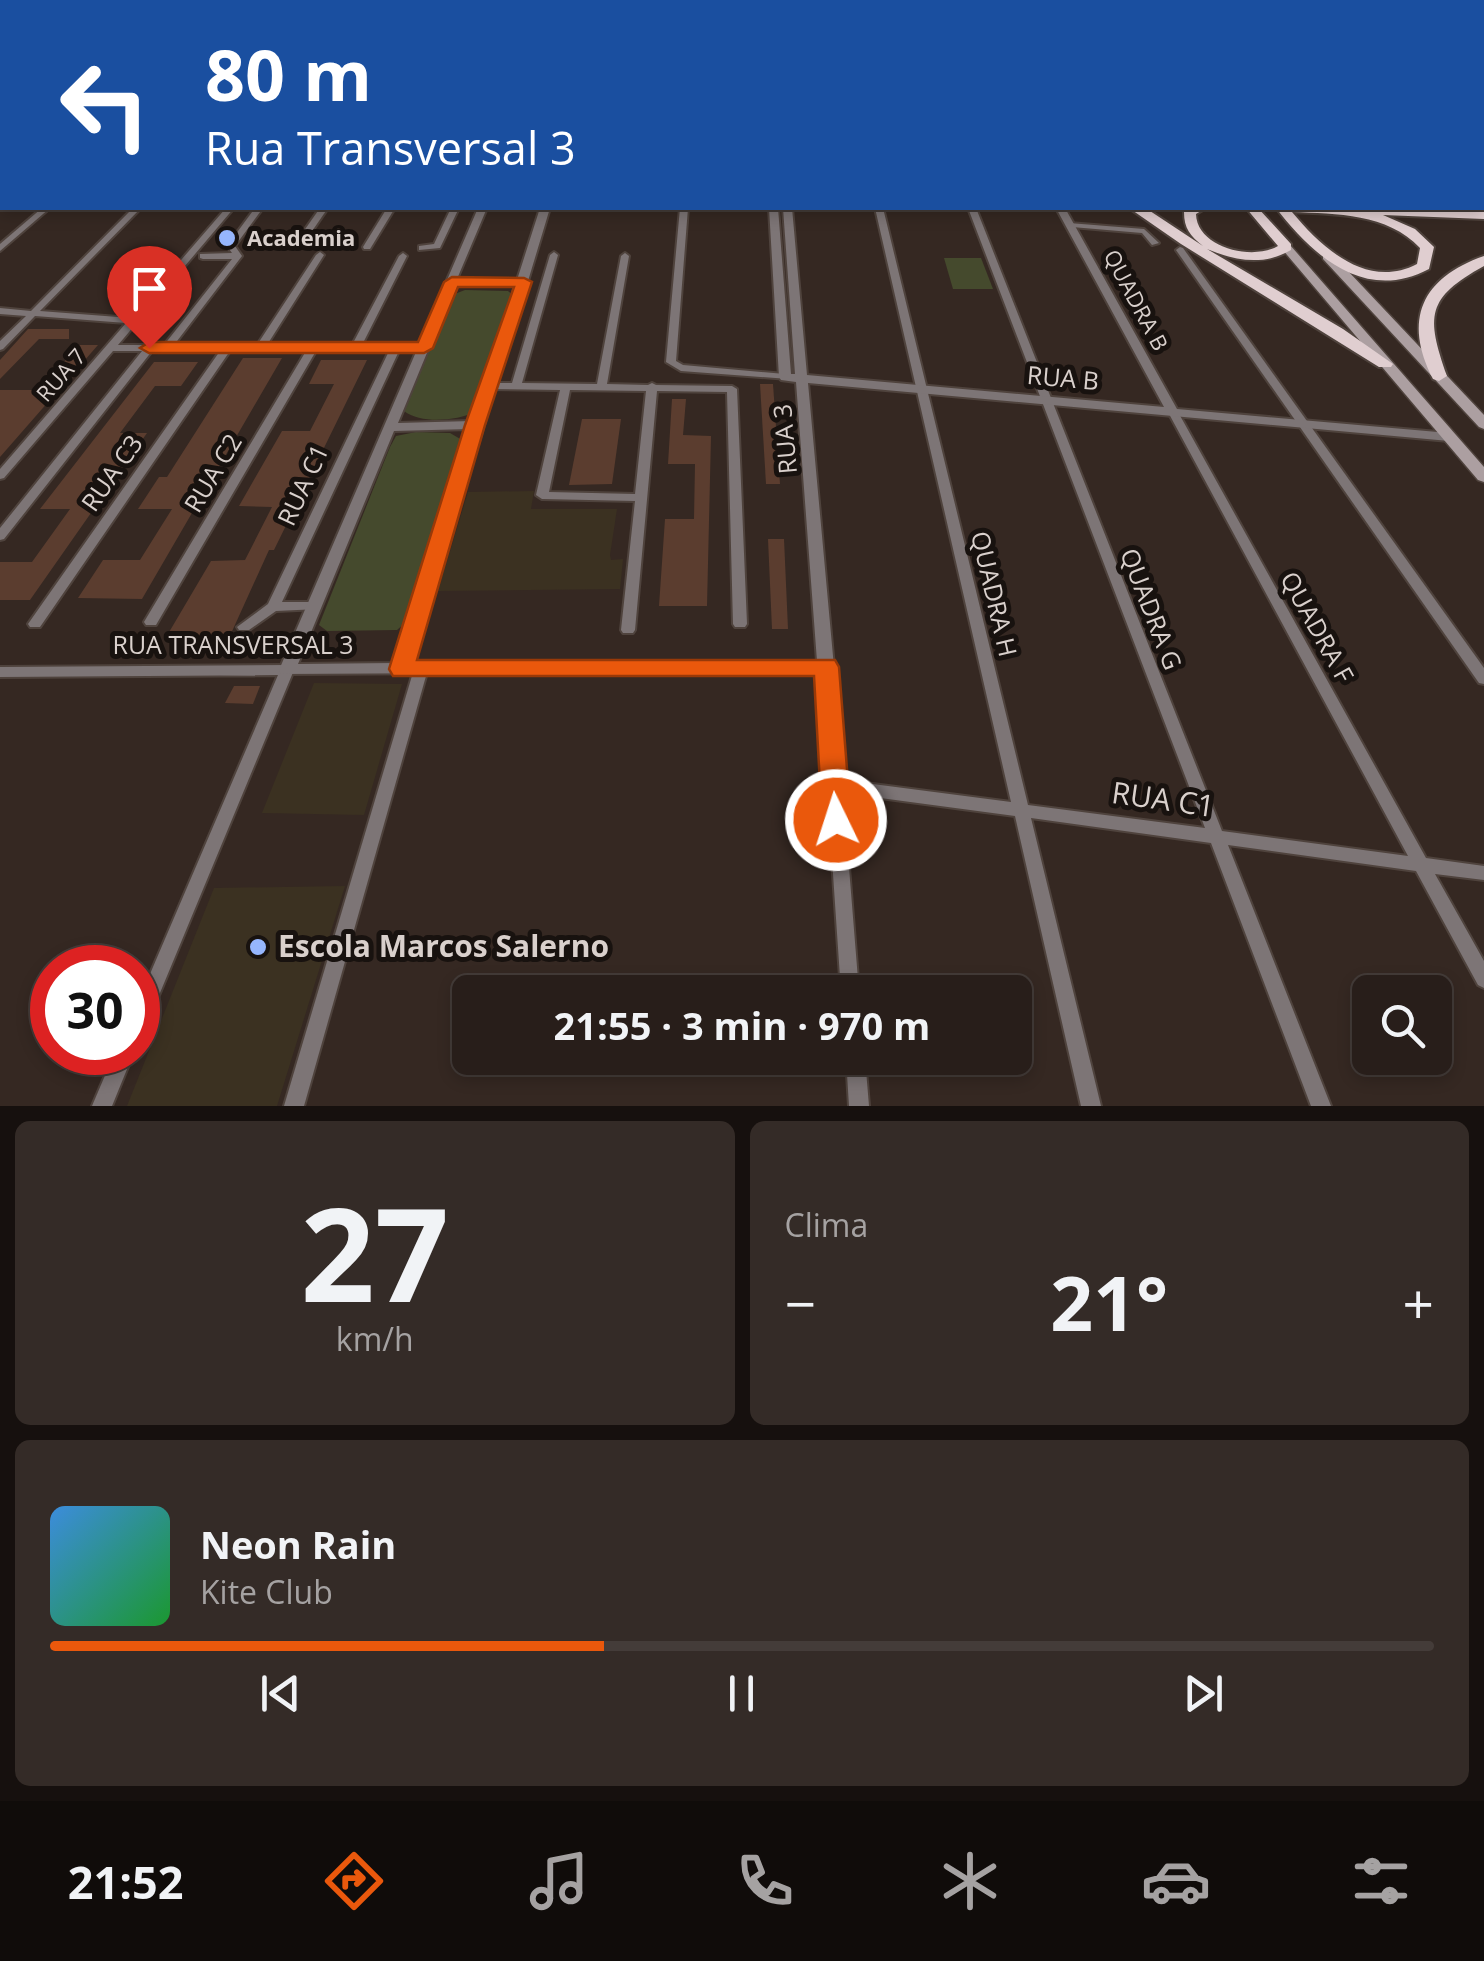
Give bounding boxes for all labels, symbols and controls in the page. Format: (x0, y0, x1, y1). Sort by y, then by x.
text: 80 m (205, 26, 372, 122)
icon: left (40, 40, 170, 170)
text: Rua Transversal 3 (205, 117, 576, 178)
place label: Academia (247, 222, 355, 252)
marker: Academia (216, 227, 238, 249)
street label: QUADRA B (1098, 244, 1176, 355)
pin (107, 246, 192, 349)
icon: arrive (122, 261, 177, 316)
street label: RUA 7 (29, 341, 92, 408)
street label: RUA B (1026, 357, 1100, 397)
street label: RUA 3 (764, 403, 804, 476)
street label: RUA C3 (73, 427, 150, 517)
street label: RUA C2 (175, 427, 249, 518)
street label: RUA C1 (269, 438, 336, 531)
street label: QUADRA H (964, 528, 1026, 660)
street label: QUADRA G (1113, 543, 1191, 674)
street label: QUADRA F (1273, 565, 1362, 688)
street label: RUA TRANSVERSAL 3 (112, 627, 354, 661)
position arrow (784, 768, 888, 872)
street label: RUA C1 (1109, 771, 1217, 826)
place label: Escola Marcos Salerno (278, 925, 609, 966)
marker: Escola Marcos Salerno (247, 936, 269, 958)
speed limit sign: 30 (30, 945, 160, 1075)
map controls (1352, 975, 1452, 1075)
button: search (1352, 975, 1452, 1075)
text: 21:55 · 3 min · 970 m (554, 999, 930, 1051)
text: 27 (300, 1163, 449, 1340)
text: Clima (785, 1203, 868, 1246)
text: 21° (1050, 1251, 1168, 1353)
text: − (785, 1265, 816, 1340)
text: + (1403, 1265, 1434, 1340)
text: km/h (336, 1317, 414, 1360)
text: Neon Rain (200, 1518, 396, 1570)
text: Kite Club (200, 1570, 333, 1613)
icon: previous (253, 1666, 308, 1721)
icon: pause (714, 1666, 769, 1721)
icon: next (1176, 1666, 1231, 1721)
icon: directions (319, 1846, 389, 1916)
icon: music (524, 1846, 594, 1916)
icon: phone (730, 1846, 800, 1916)
icon: climate (935, 1846, 1005, 1916)
icon: car (1141, 1846, 1211, 1916)
icon: filters (1346, 1846, 1416, 1916)
text: 21:52 (68, 1851, 183, 1912)

